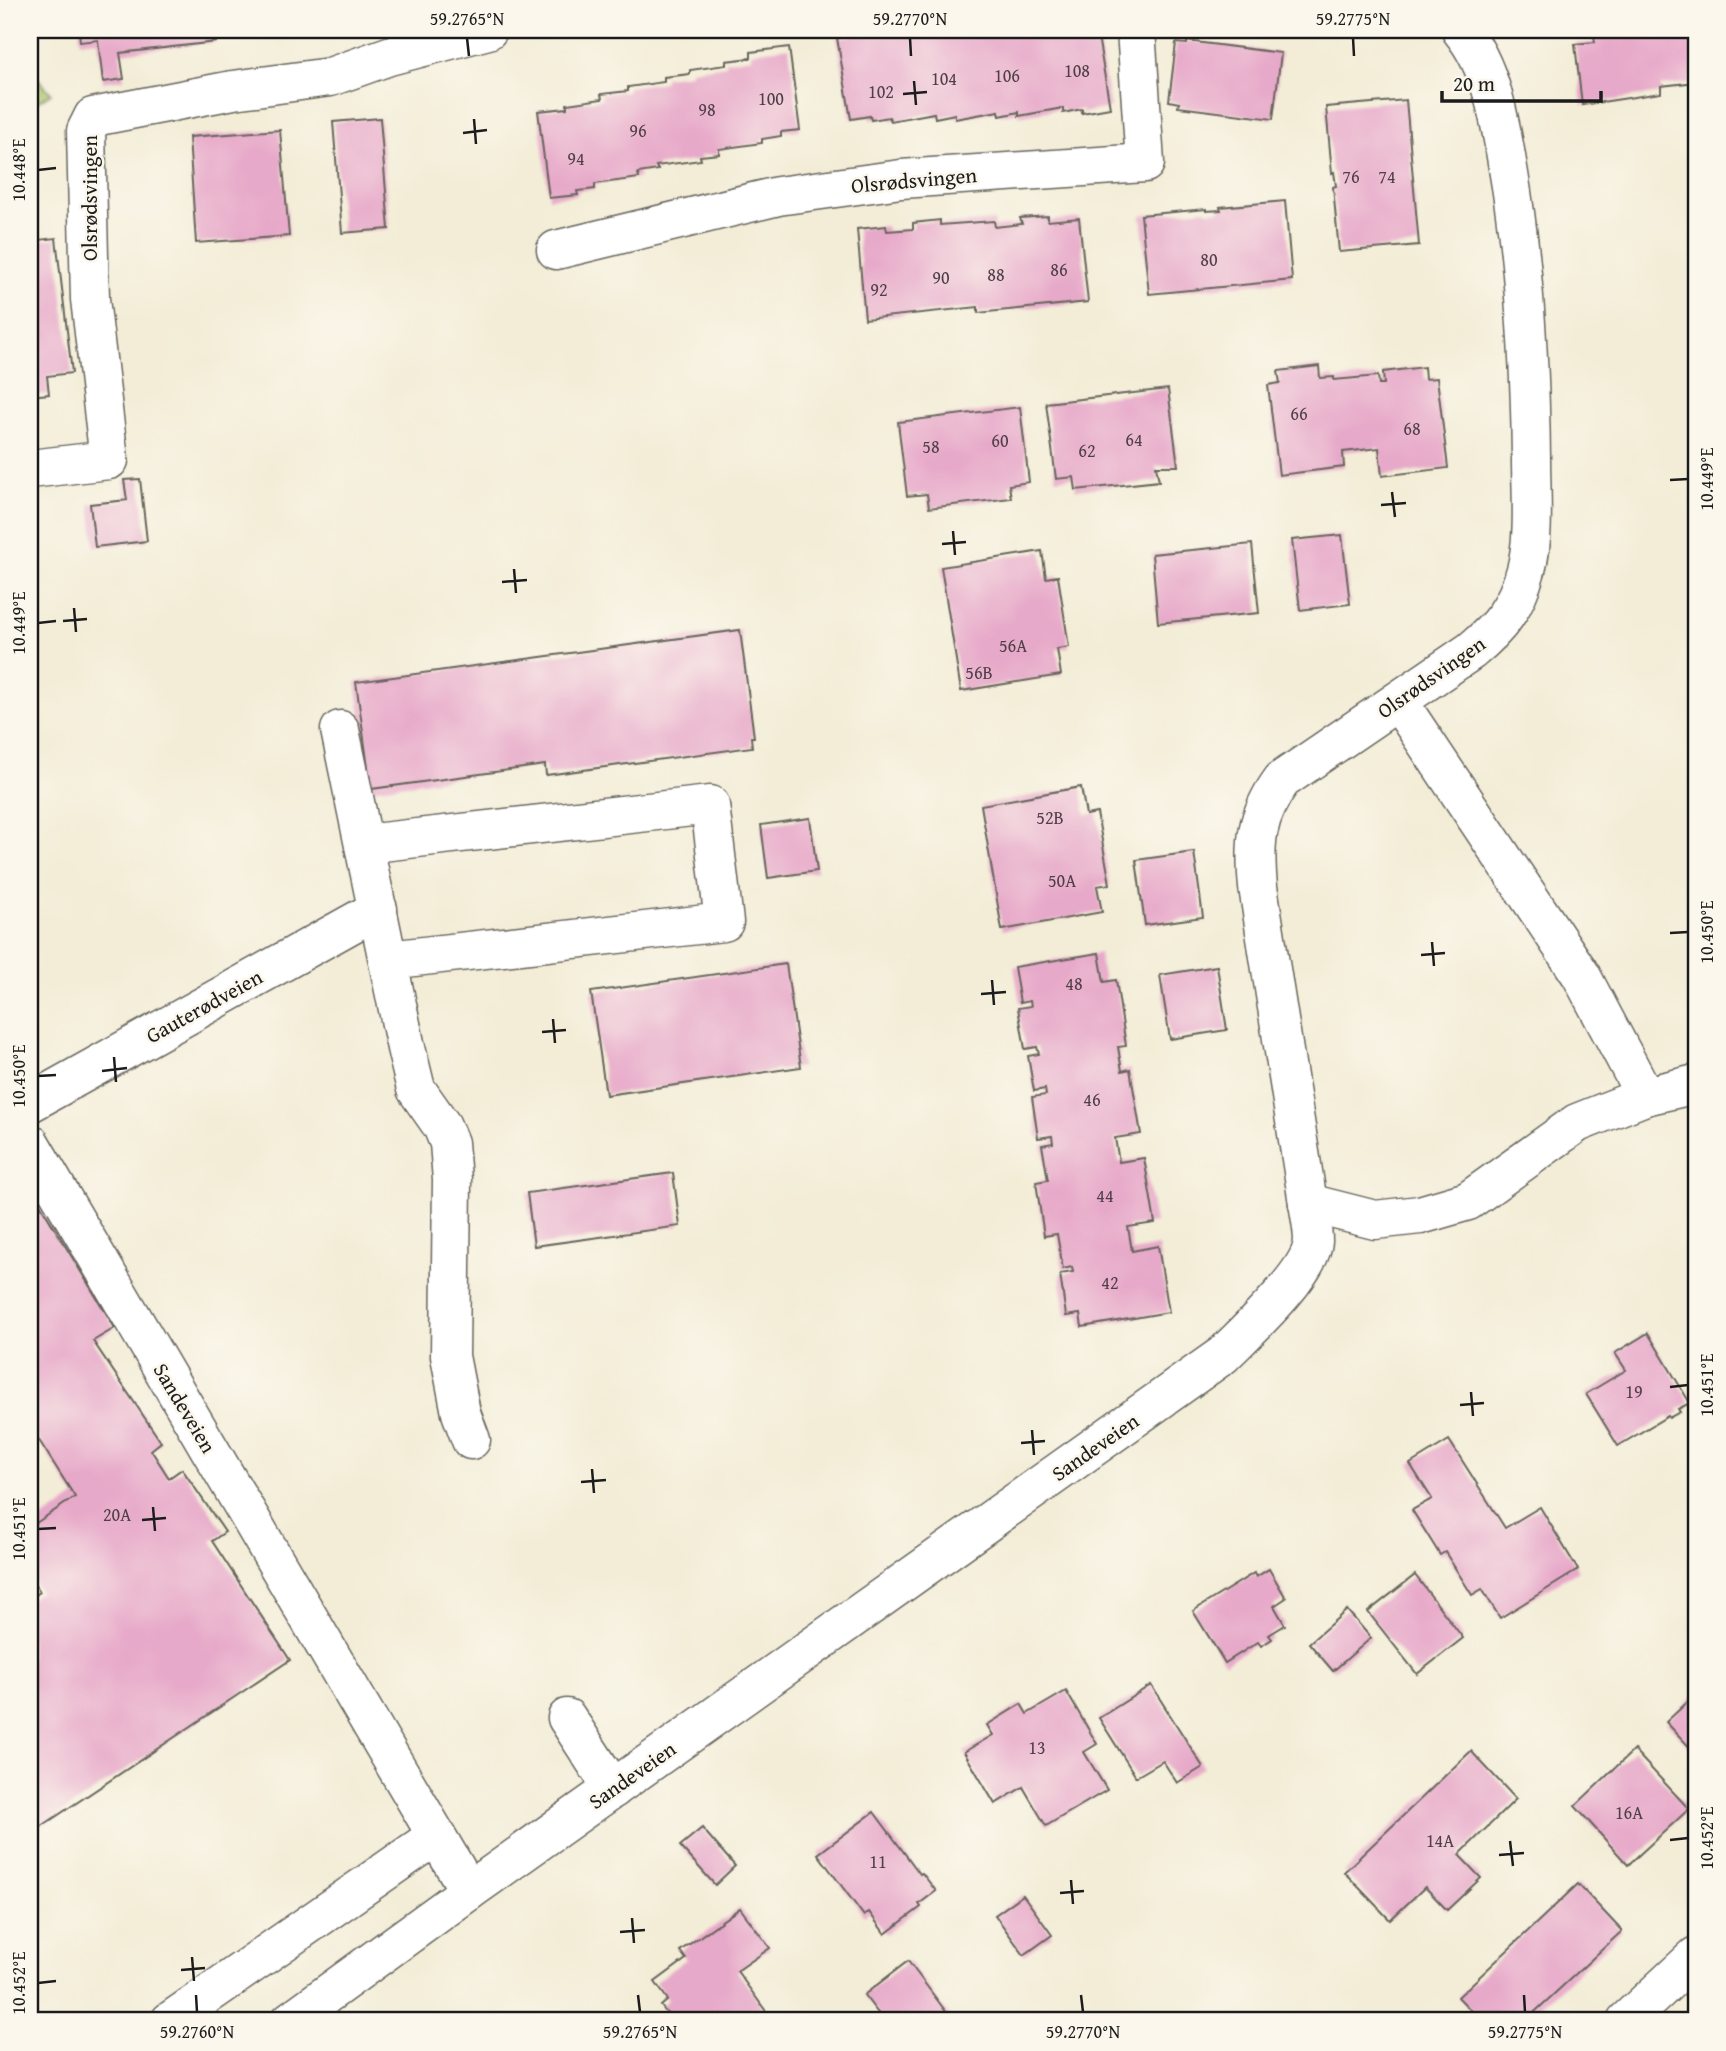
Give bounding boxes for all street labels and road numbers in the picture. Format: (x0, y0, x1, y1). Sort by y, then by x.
street label: Olsrødsvingen (74, 135, 105, 261)
street label: Olsrødsvingen (850, 159, 978, 201)
street label: Olsrødsvingen (1370, 628, 1492, 726)
street label: Gauterødveien (140, 961, 268, 1051)
street label: Sandeveien (146, 1357, 224, 1459)
street label: Sandeveien (1045, 1405, 1145, 1488)
street label: Sandeveien (582, 1733, 682, 1816)

